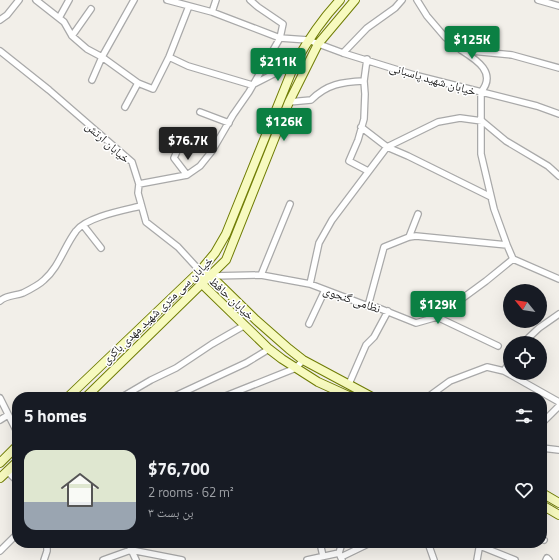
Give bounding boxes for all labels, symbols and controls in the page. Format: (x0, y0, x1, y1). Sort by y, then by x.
pin: $125K (444, 26, 500, 60)
text: $125K (454, 29, 490, 49)
pin: $211K (250, 48, 306, 82)
text: $211K (260, 51, 296, 71)
street label: خیابان شهید پاسبانی (387, 58, 479, 101)
pin: $126K (256, 108, 312, 142)
text: $126K (266, 111, 302, 131)
street label: خیابان ارتش (81, 117, 135, 168)
pin: $76.7K (155, 127, 221, 161)
text: $76.7K (168, 130, 208, 150)
street label: خیابان سی متری شهید مهدی باکری (97, 251, 217, 369)
street label: خیابان حافظ (205, 272, 259, 324)
street label: نظامی گنجوی (321, 280, 383, 318)
north arrow (503, 284, 547, 328)
map controls (503, 284, 547, 380)
pin: $129K (410, 291, 466, 325)
text: $129K (420, 294, 456, 314)
button: locate (503, 336, 547, 380)
text: 5 homes (24, 403, 87, 429)
icon: filters (513, 405, 535, 427)
text: $76,700 (148, 456, 210, 482)
icon: home (56, 466, 104, 514)
icon: heart (513, 479, 535, 501)
text: 2 rooms · 62 m² (148, 482, 234, 502)
text: بن بست ۳ (148, 502, 194, 522)

